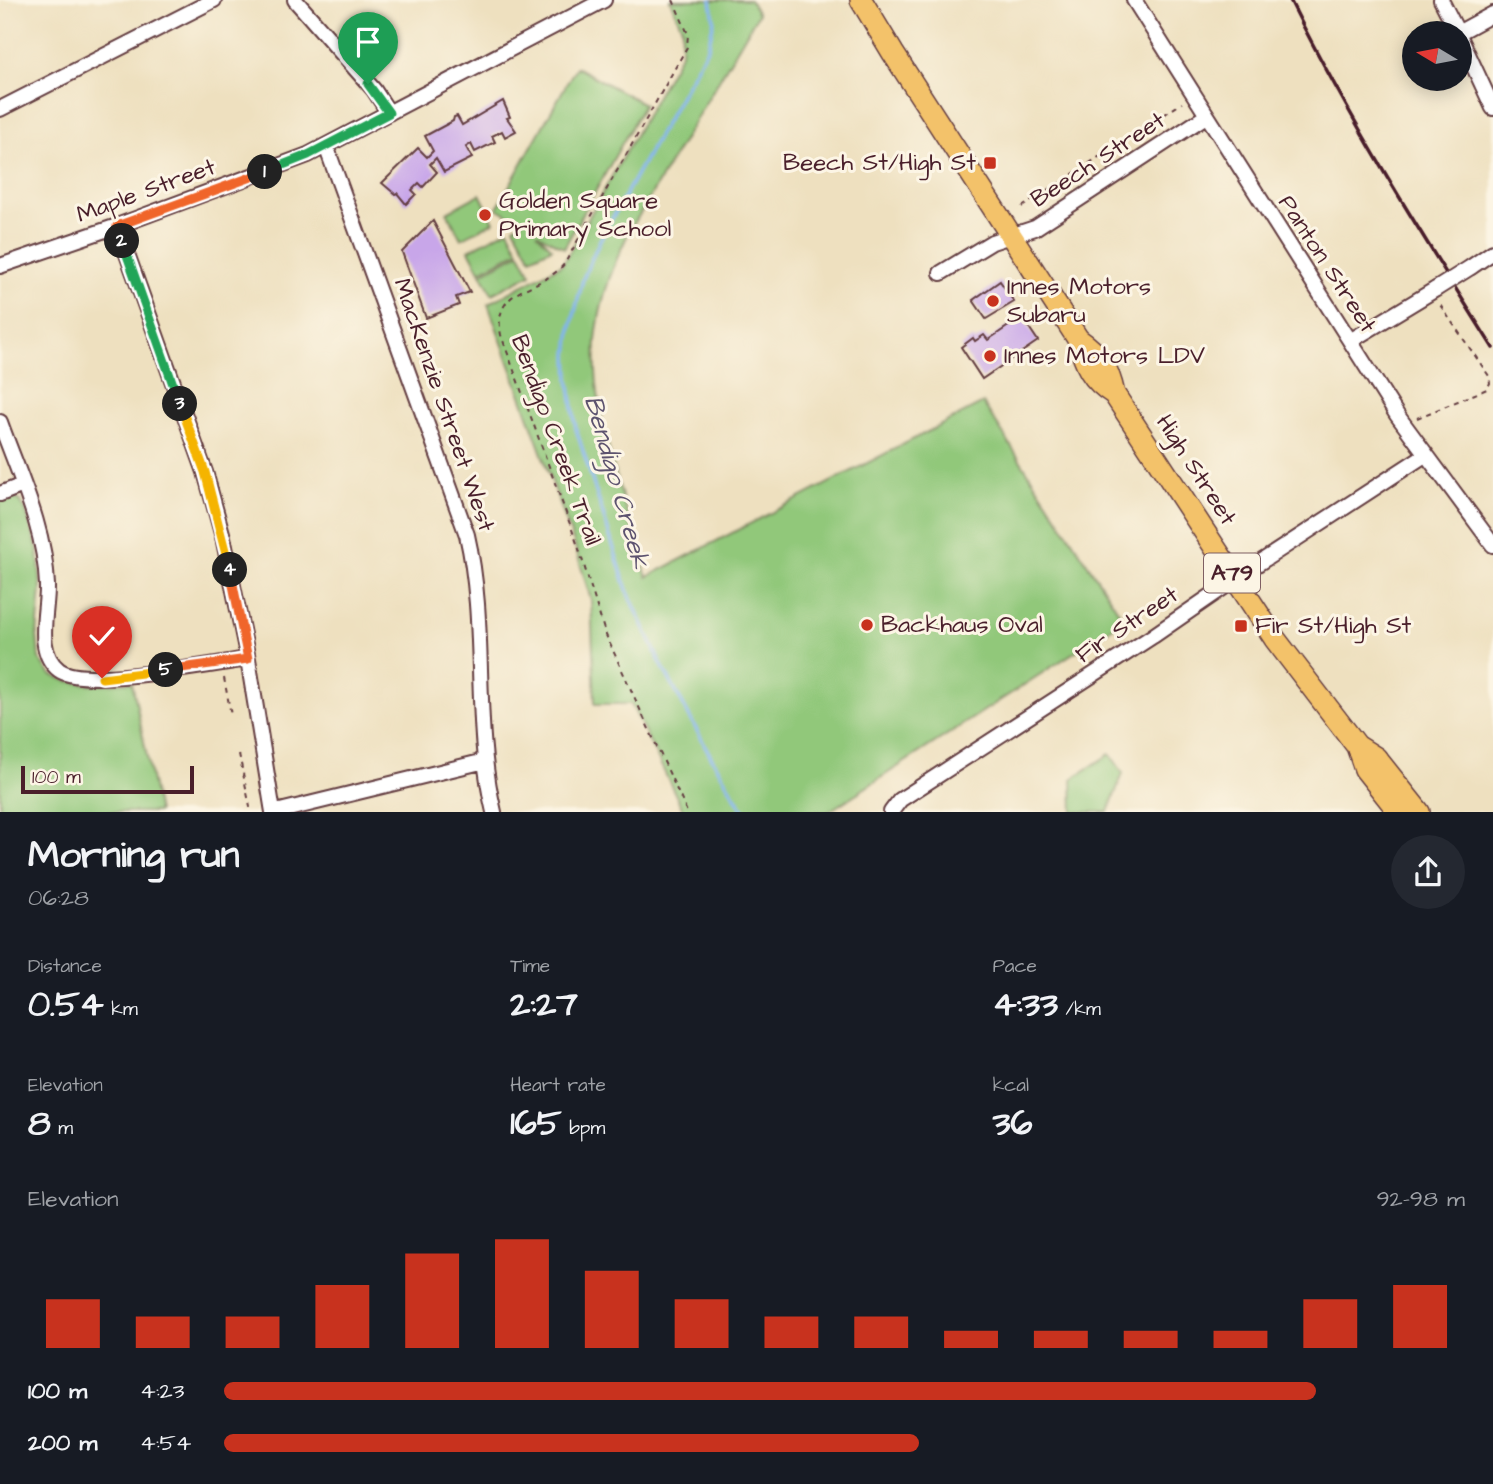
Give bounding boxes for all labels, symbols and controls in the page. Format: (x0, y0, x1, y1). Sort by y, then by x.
pin (338, 12.0, 398, 84)
north arrow (1402, 21, 1472, 91)
map controls (1402, 21, 1472, 91)
icon: arrive (349, 23, 387, 61)
street label: Beech Street (1024, 104, 1172, 216)
place label: Beech St/High St (783, 146, 976, 181)
street label: Maple Street (72, 150, 221, 232)
pin: 1 (247, 154, 282, 190)
marker: Beech St/High St (982, 155, 998, 171)
text: 1 (263, 158, 266, 185)
place label: Golden Square Primary School (499, 184, 671, 247)
street label: Panton Street (1270, 188, 1385, 340)
marker: Golden Square Primary School (477, 207, 493, 223)
pin: 2 (104, 224, 140, 258)
text: 2 (116, 227, 127, 254)
place label: Innes Motors Subaru (1007, 270, 1151, 332)
street label: MacKenzie Street West (385, 274, 503, 536)
marker: Innes Motors Subaru (985, 293, 1001, 309)
street label: Bendigo Creek Trail (501, 330, 610, 550)
place label: Innes Motors LDV (1004, 339, 1205, 373)
marker: Innes Motors LDV (982, 348, 998, 364)
pin: 3 (162, 386, 198, 422)
text: 3 (175, 390, 184, 417)
water label: Bendigo Creek (574, 391, 659, 574)
street label: High Street (1147, 408, 1245, 533)
pin: 4 (212, 552, 247, 588)
road number: A79 (1204, 554, 1260, 593)
text: 4 (223, 556, 236, 583)
street label: Fir Street (1069, 578, 1185, 672)
pin (72, 606, 132, 678)
place label: Backhaus Oval (881, 608, 1043, 642)
place label: Fir St/High St (1255, 609, 1412, 644)
icon: check (83, 617, 121, 655)
marker: Backhaus Oval (859, 617, 875, 633)
marker: Fir St/High St (1233, 618, 1249, 634)
pin: 5 (148, 652, 184, 688)
text: 5 (159, 656, 172, 683)
scale bar (21, 763, 194, 795)
text: 100 m (32, 764, 81, 791)
text: Morning run (28, 830, 240, 882)
button: share (1391, 835, 1465, 909)
text: 06:28 (28, 882, 89, 914)
text: Distance (28, 953, 102, 980)
text: Time (510, 953, 550, 980)
text: Pace (993, 953, 1037, 980)
text: 0.54 (28, 980, 104, 1029)
text: 2:27 (510, 980, 578, 1029)
text: 4:33 (993, 980, 1058, 1029)
text: km (104, 996, 138, 1023)
text: /km (1058, 996, 1101, 1023)
text: Elevation (28, 1072, 103, 1099)
text: Heart rate (510, 1072, 606, 1099)
text: kcal (993, 1072, 1029, 1099)
text: 8 (28, 1099, 51, 1148)
text: 165 (510, 1099, 562, 1148)
text: 36 (993, 1099, 1032, 1148)
text: m (51, 1115, 73, 1142)
text: bpm (562, 1115, 605, 1142)
text: Elevation (28, 1183, 119, 1215)
text: 92–98 m (1376, 1183, 1465, 1215)
text: 100 m (28, 1375, 87, 1407)
text: 4:23 (140, 1375, 184, 1407)
text: 200 m (28, 1427, 97, 1459)
text: 4:54 (140, 1427, 191, 1459)

